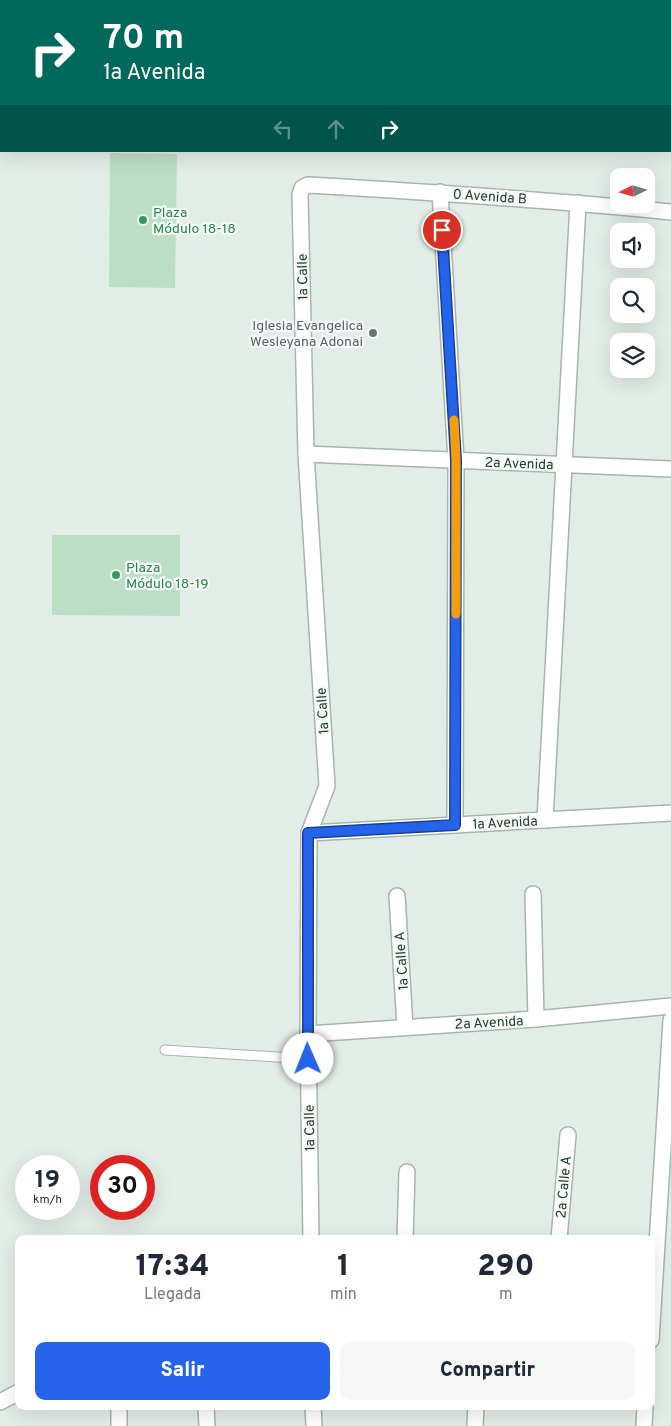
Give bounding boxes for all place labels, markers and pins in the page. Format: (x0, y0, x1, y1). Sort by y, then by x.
place label: Plaza Módulo 18-18 (153, 205, 236, 238)
pin (421, 209, 463, 251)
marker: Plaza Módulo 18-18 (137, 214, 149, 226)
place label: Iglesia Evangelica Wesleyana Adonai (250, 318, 363, 351)
marker: Iglesia Evangelica Wesleyana Adonai (367, 327, 379, 339)
place label: Plaza Módulo 18-19 (126, 560, 209, 593)
marker: Plaza Módulo 18-19 (110, 569, 122, 581)

